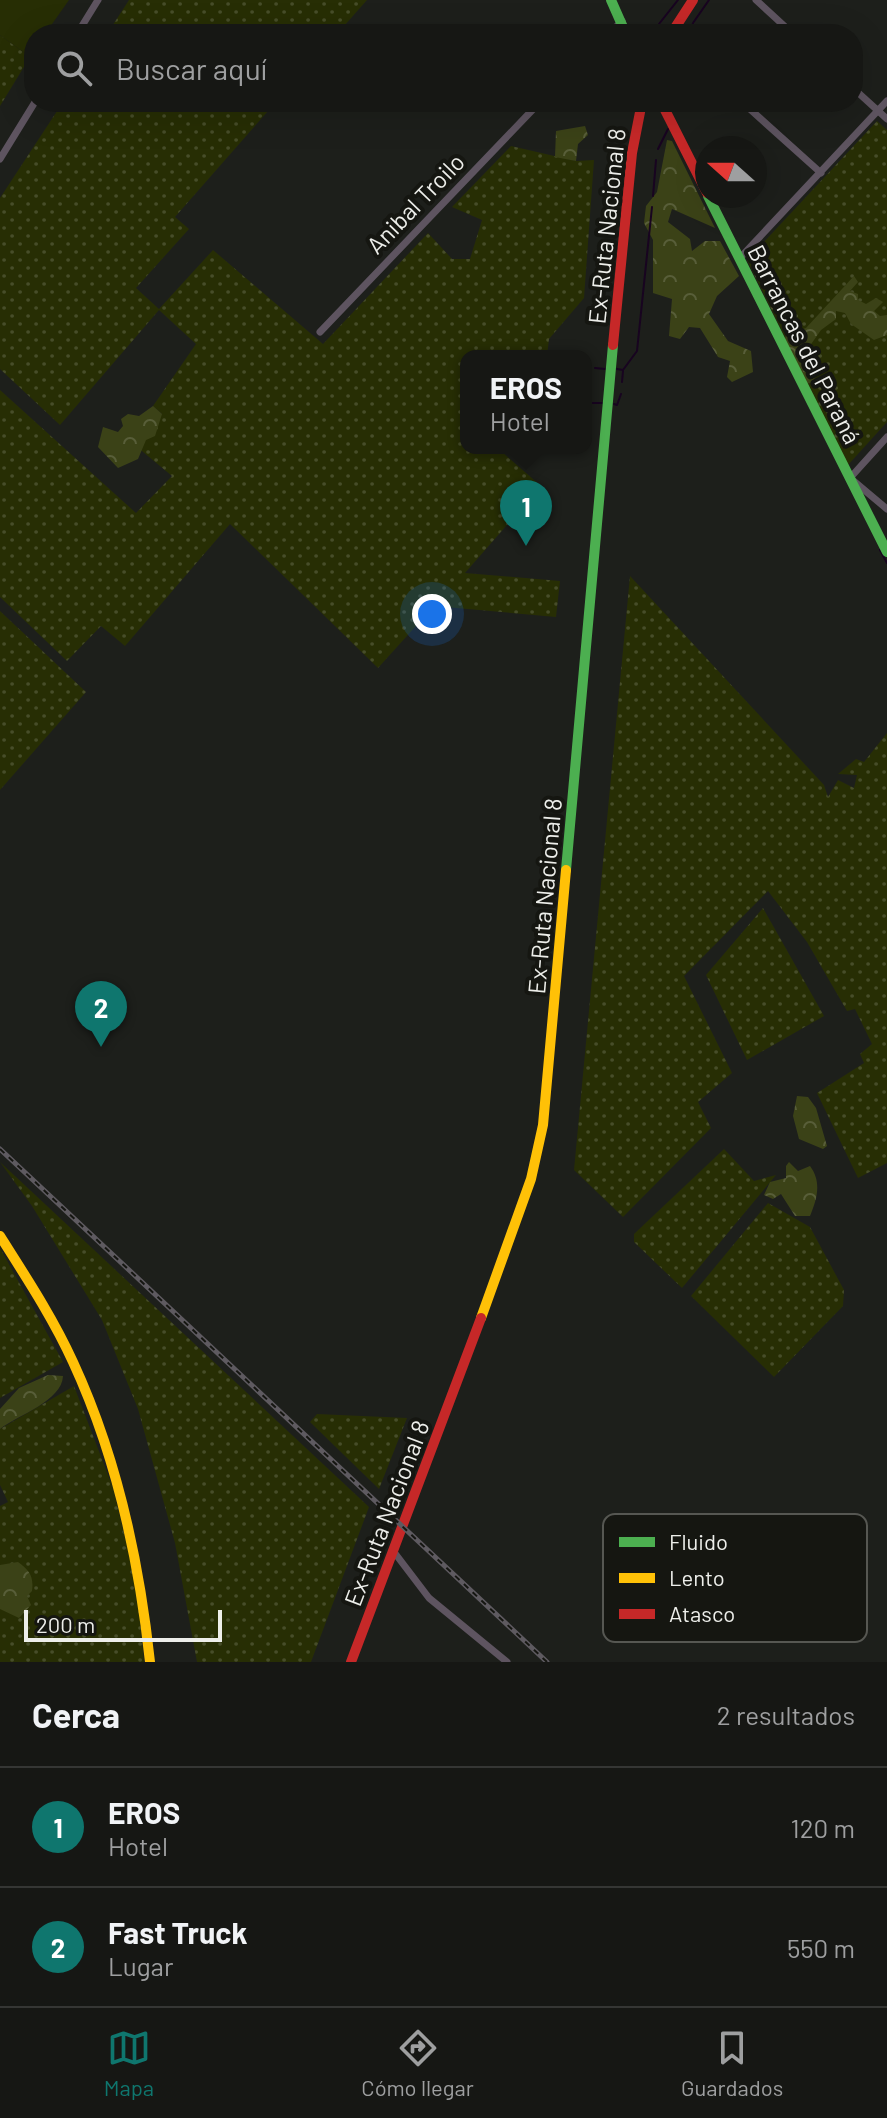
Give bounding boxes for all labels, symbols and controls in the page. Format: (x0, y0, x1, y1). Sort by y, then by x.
search box (24, 24, 863, 112)
icon: search (52, 46, 96, 90)
text: Buscar aquí (116, 50, 267, 86)
street label: Ex-Ruta Nacional 8 (581, 127, 631, 325)
north arrow (695, 136, 767, 208)
street label: Anibal Troilo (360, 147, 470, 259)
street label: Barrancas del Paraná (742, 240, 868, 448)
popup (460, 350, 592, 454)
text: EROS (490, 369, 562, 405)
text: Hotel (490, 405, 550, 436)
pin: 1 (500, 480, 552, 546)
your location (412, 594, 452, 634)
street label: Ex-Ruta Nacional 8 (521, 797, 567, 995)
pin: 2 (75, 981, 127, 1047)
street label: Ex-Ruta Nacional 8 (337, 1416, 435, 1610)
legend (603, 1514, 867, 1642)
text: Fluido (669, 1528, 728, 1554)
text: Lento (669, 1564, 725, 1590)
text: Atasco (669, 1600, 735, 1626)
scale bar (24, 1606, 222, 1642)
text: 200 m (36, 1611, 95, 1637)
text: Cerca (32, 1694, 120, 1735)
text: 2 resultados (717, 1699, 855, 1730)
text: EROS (108, 1794, 180, 1830)
text: 1 (53, 1812, 63, 1843)
text: 120 m (791, 1812, 855, 1843)
text: Hotel (108, 1830, 168, 1861)
text: Fast Truck (108, 1914, 247, 1950)
text: 2 (51, 1932, 65, 1963)
text: 550 m (787, 1932, 855, 1963)
text: Lugar (108, 1950, 173, 1981)
tab: Mapa (104, 2026, 154, 2100)
tab: Cómo llegar (361, 2026, 474, 2100)
tab: Guardados (681, 2026, 783, 2100)

